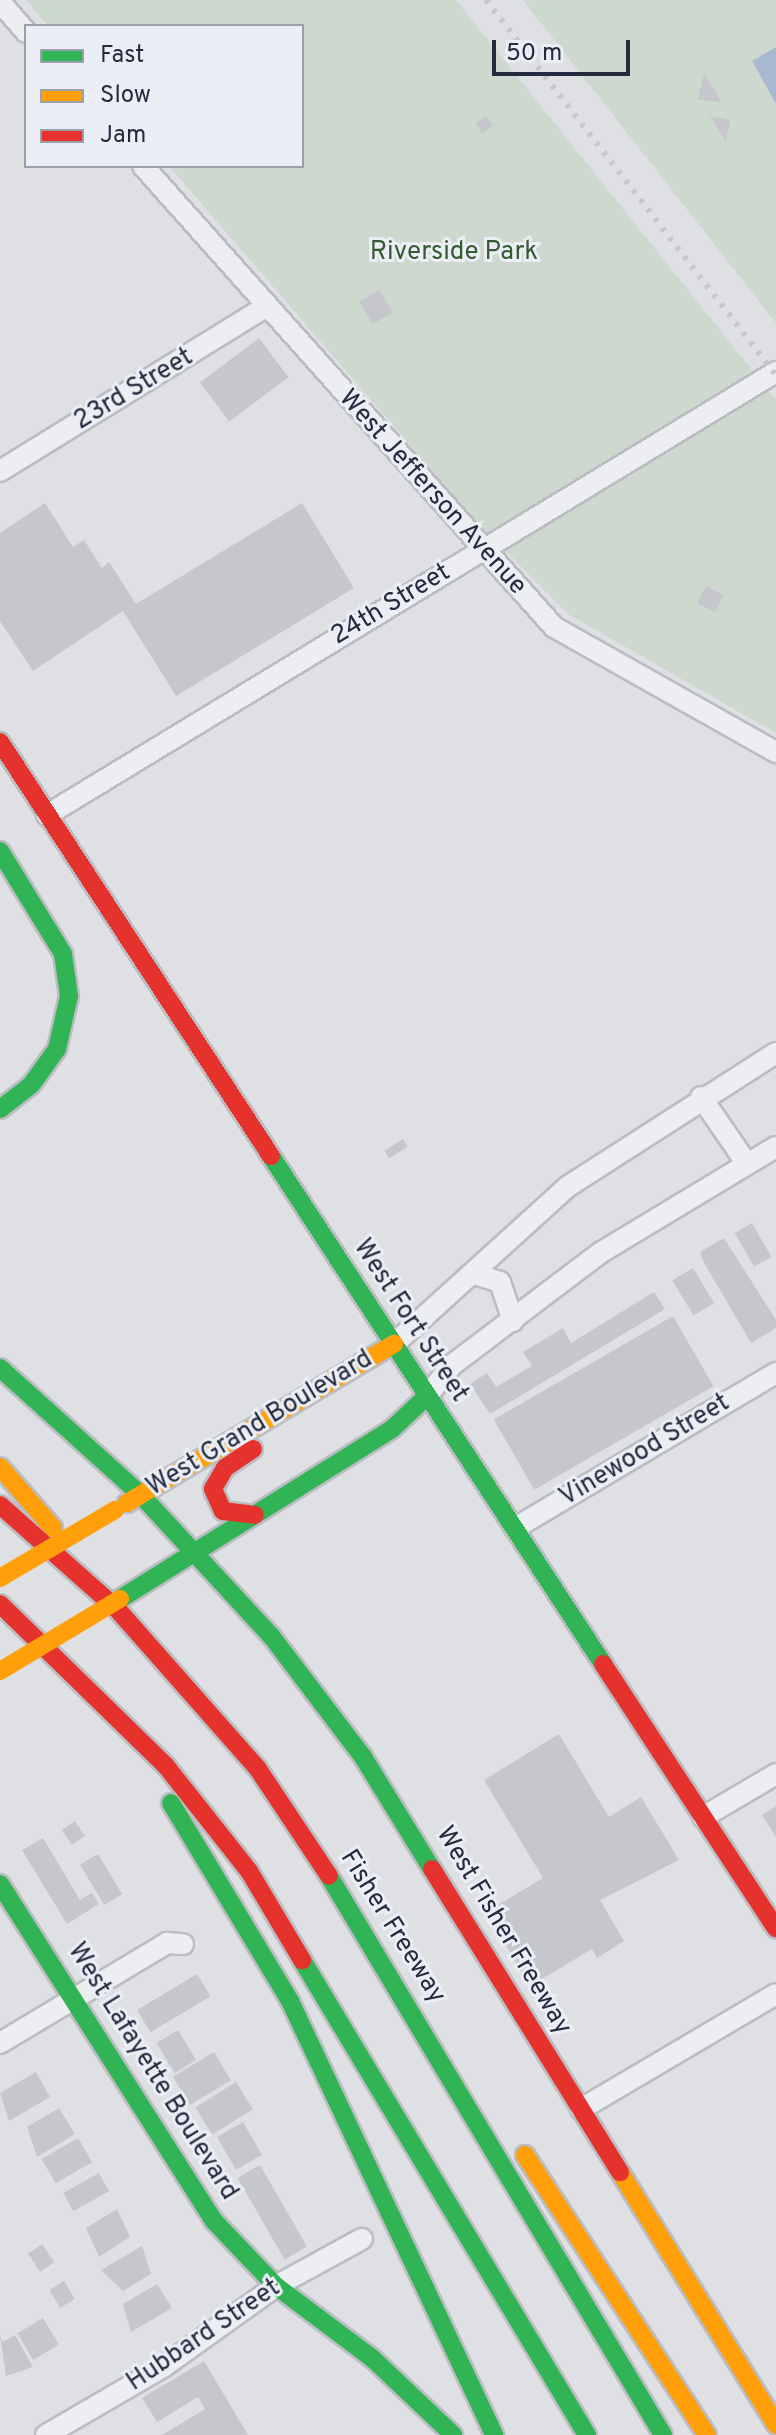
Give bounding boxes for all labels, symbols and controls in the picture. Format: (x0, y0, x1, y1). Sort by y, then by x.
legend (24, 24, 304, 168)
scale bar (496, 24, 634, 74)
text: 50 m (506, 39, 562, 69)
text: Fast (100, 41, 144, 71)
text: Slow (100, 81, 151, 111)
text: Jam (100, 121, 146, 151)
park label: Riverside Park (370, 237, 538, 269)
street label: 23rd Street (69, 342, 199, 438)
street label: West Jefferson Avenue (331, 383, 533, 603)
street label: 24th Street (326, 557, 456, 653)
street label: West Fort Street (346, 1234, 474, 1408)
street label: West Grand Boulevard (141, 1344, 379, 1504)
street label: Vinewood Street (554, 1388, 736, 1514)
street label: West Fisher Freeway (428, 1821, 578, 2041)
street label: Fisher Freeway (332, 1845, 452, 2009)
street label: West Lafayette Boulevard (60, 1938, 244, 2206)
street label: Hubbard Street (121, 2273, 287, 2399)

